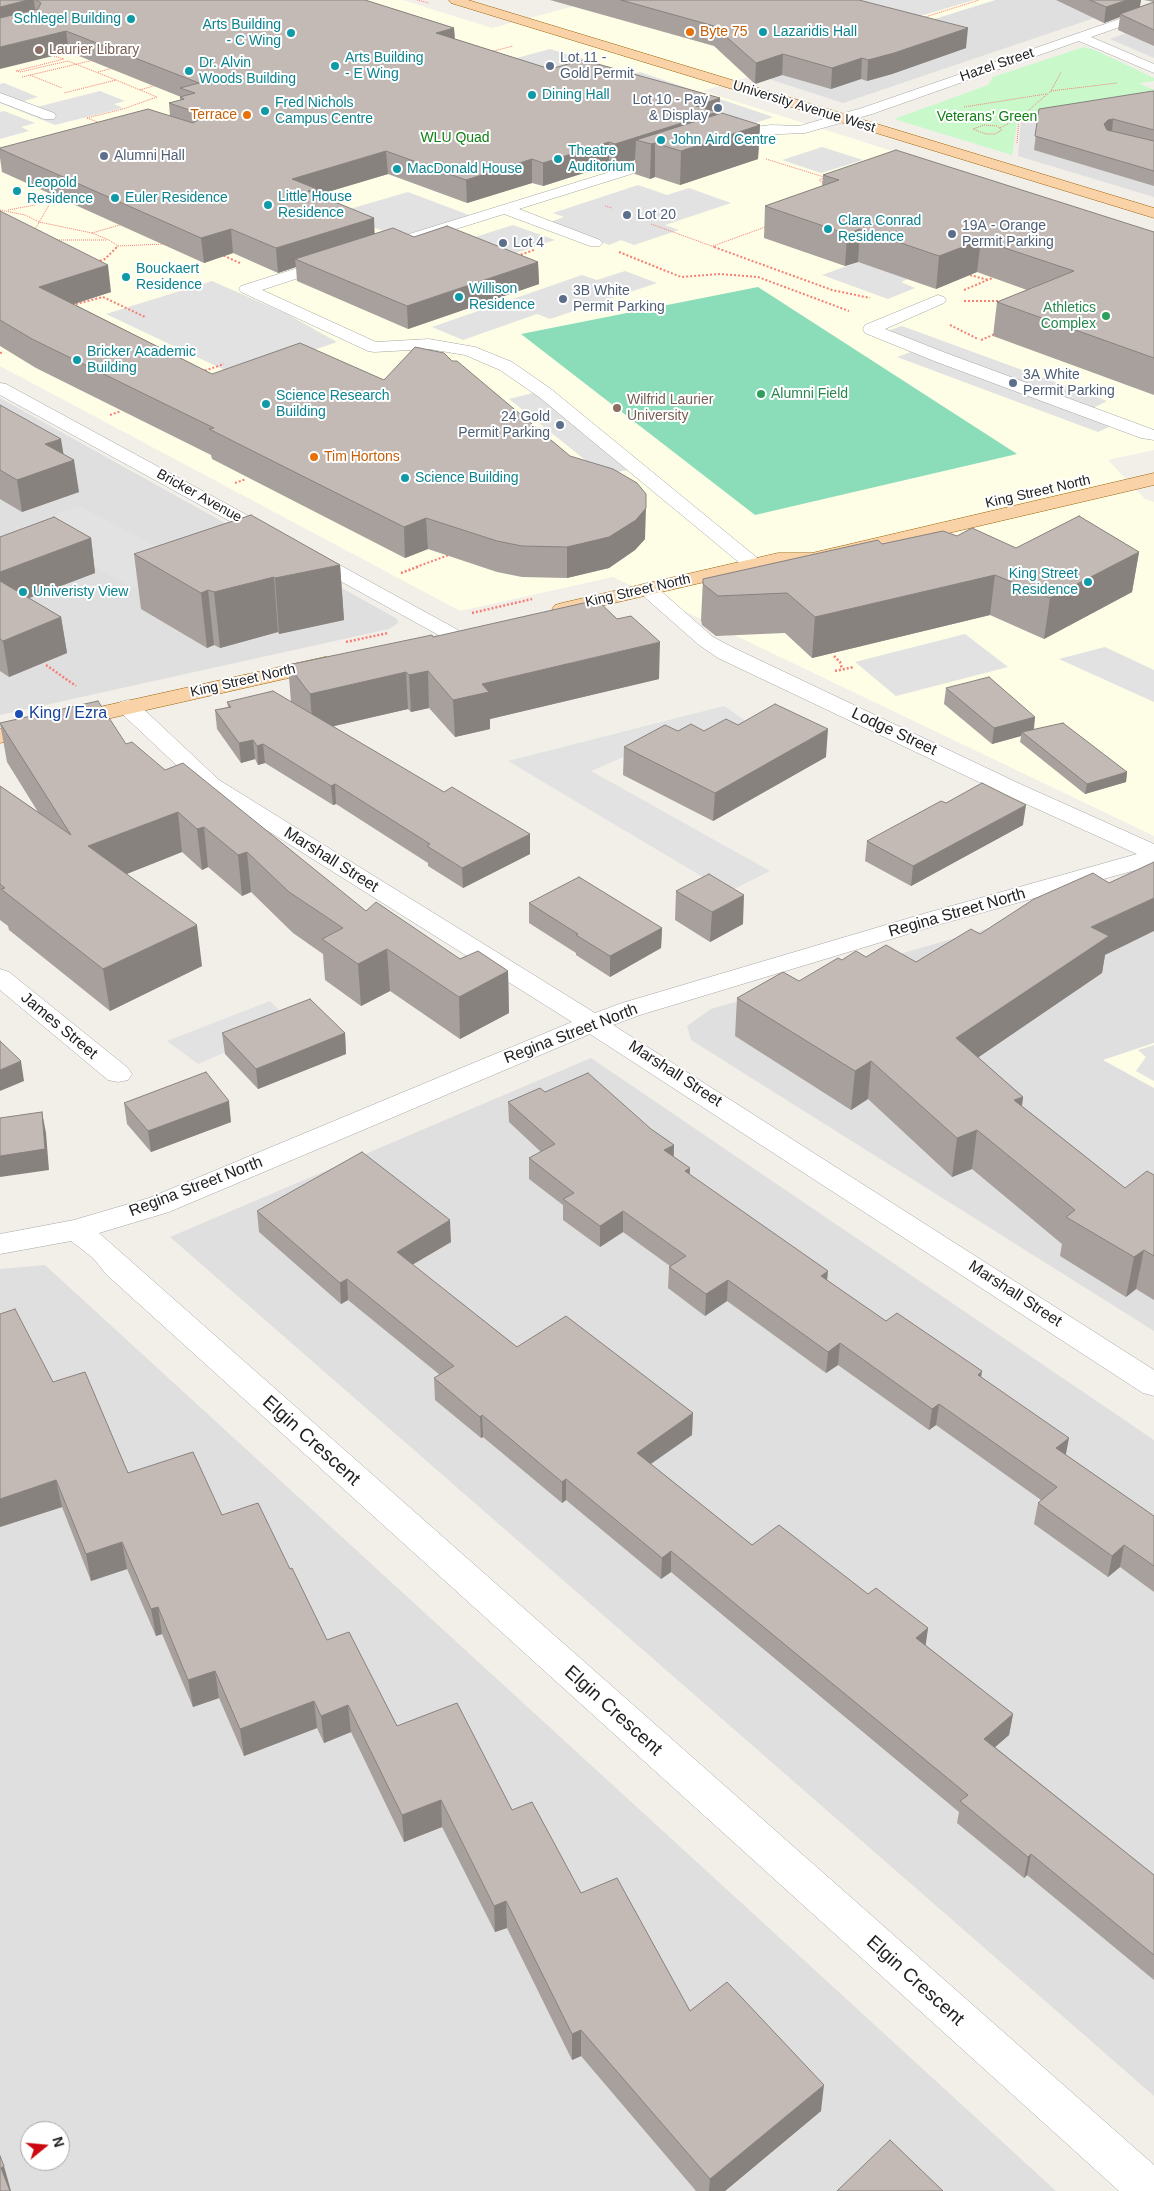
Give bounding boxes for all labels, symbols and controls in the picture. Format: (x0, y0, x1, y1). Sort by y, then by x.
place label: Schlegel Building (14, 11, 121, 27)
marker: Schlegel Building (125, 13, 137, 25)
place label: Arts Building - C Wing (202, 17, 281, 49)
place label: Byte 75 (700, 24, 747, 40)
place label: Lazaridis Hall (773, 24, 857, 40)
marker: Byte 75 (684, 26, 696, 38)
marker: Lazaridis Hall (757, 26, 769, 38)
marker: Arts Building - C Wing (285, 27, 297, 39)
place label: Laurier Library (49, 42, 139, 58)
marker: Laurier Library (33, 44, 45, 56)
street label: Hazel Street (958, 45, 1036, 85)
place label: Arts Building - E Wing (345, 50, 424, 82)
place label: Lot 11 - Gold Permit (560, 50, 634, 82)
place label: Dr. Alvin Woods Building (199, 55, 296, 88)
marker: Arts Building - E Wing (329, 60, 341, 72)
marker: Lot 11 - Gold Permit (544, 60, 556, 72)
marker: Dr. Alvin Woods Building (183, 65, 195, 77)
street label: University Avenue West (731, 77, 877, 137)
place label: Dining Hall (542, 87, 610, 103)
marker: Dining Hall (526, 89, 538, 101)
place label: Lot 10 - Pay & Display (633, 92, 708, 124)
place label: Fred Nichols Campus Centre (275, 95, 373, 128)
marker: Lot 10 - Pay & Display (712, 102, 724, 114)
marker: Fred Nichols Campus Centre (259, 105, 271, 117)
place label: Terrace (190, 107, 237, 123)
marker: Terrace (241, 109, 253, 121)
park label: Veterans' Green (937, 109, 1037, 125)
park label: WLU Quad (420, 130, 490, 146)
place label: John Aird Centre (671, 132, 776, 148)
marker: John Aird Centre (655, 134, 667, 146)
place label: Theatre Auditorium (568, 143, 635, 176)
place label: Alumni Hall (114, 148, 185, 164)
marker: Alumni Hall (98, 150, 110, 162)
marker: Theatre Auditorium (552, 153, 564, 165)
place label: MacDonald House (407, 161, 522, 177)
marker: MacDonald House (391, 163, 403, 175)
place label: Leopold Residence (27, 175, 93, 208)
marker: Leopold Residence (11, 185, 23, 197)
place label: Little House Residence (278, 189, 352, 222)
place label: Euler Residence (125, 190, 228, 206)
marker: Euler Residence (109, 192, 121, 204)
marker: Little House Residence (262, 199, 274, 211)
place label: Lot 20 (637, 207, 676, 223)
marker: Lot 20 (621, 209, 633, 221)
place label: Clara Conrad Residence (838, 213, 921, 246)
place label: 19A - Orange Permit Parking (962, 218, 1054, 250)
marker: Clara Conrad Residence (822, 223, 834, 235)
marker: 19A - Orange Permit Parking (946, 228, 958, 240)
place label: Lot 4 (513, 235, 544, 251)
marker: Lot 4 (497, 237, 509, 249)
place label: Bouckaert Residence (136, 261, 202, 294)
marker: Bouckaert Residence (120, 271, 132, 283)
place label: Willison Residence (469, 281, 535, 314)
place label: 3B White Permit Parking (573, 283, 665, 316)
marker: Willison Residence (453, 291, 465, 303)
marker: 3B White Permit Parking (557, 293, 569, 305)
place label: Athletics Complex (1041, 300, 1096, 332)
marker: Athletics Complex (1100, 310, 1112, 322)
place label: Bricker Academic Building (87, 344, 196, 377)
marker: Bricker Academic Building (71, 354, 83, 366)
place label: 3A White Permit Parking (1023, 367, 1115, 400)
marker: 3A White Permit Parking (1007, 377, 1019, 389)
place label: Alumni Field (771, 386, 848, 402)
place label: Science Research Building (276, 388, 390, 421)
marker: Alumni Field (755, 388, 767, 400)
place label: Wilfrid Laurier University (627, 392, 713, 424)
marker: Science Research Building (260, 398, 272, 410)
marker: Wilfrid Laurier University (611, 402, 623, 414)
place label: 24 Gold Permit Parking (458, 409, 550, 442)
marker: 24 Gold Permit Parking (554, 419, 566, 431)
place label: Tim Hortons (324, 449, 400, 465)
marker: Tim Hortons (308, 451, 320, 463)
street label: Bricker Avenue (154, 466, 244, 526)
place label: Science Building (415, 470, 519, 486)
marker: Science Building (399, 472, 411, 484)
street label: King Street North (984, 472, 1092, 512)
place label: King Street Residence (1009, 566, 1078, 598)
street label: King Street North (584, 571, 692, 611)
marker: King Street Residence (1082, 576, 1094, 588)
place label: Univeristy View (33, 584, 128, 600)
marker: Univeristy View (17, 586, 29, 598)
street label: King Street North (189, 661, 297, 701)
place label: King / Ezra (29, 704, 107, 724)
street label: Lodge Street (848, 704, 940, 760)
marker: King / Ezra (13, 708, 25, 720)
street label: Marshall Street (280, 823, 382, 897)
street label: Regina Street North (886, 884, 1028, 942)
street label: James Street (17, 988, 101, 1064)
street label: Regina Street North (502, 1000, 640, 1068)
street label: Marshall Street (625, 1037, 725, 1111)
street label: Regina Street North (127, 1153, 265, 1221)
street label: Marshall Street (965, 1257, 1065, 1331)
street label: Elgin Crescent (257, 1391, 365, 1491)
street label: Elgin Crescent (559, 1661, 667, 1761)
street label: Elgin Crescent (861, 1931, 969, 2031)
north arrow (20, 2121, 70, 2171)
text: N (49, 2135, 68, 2149)

